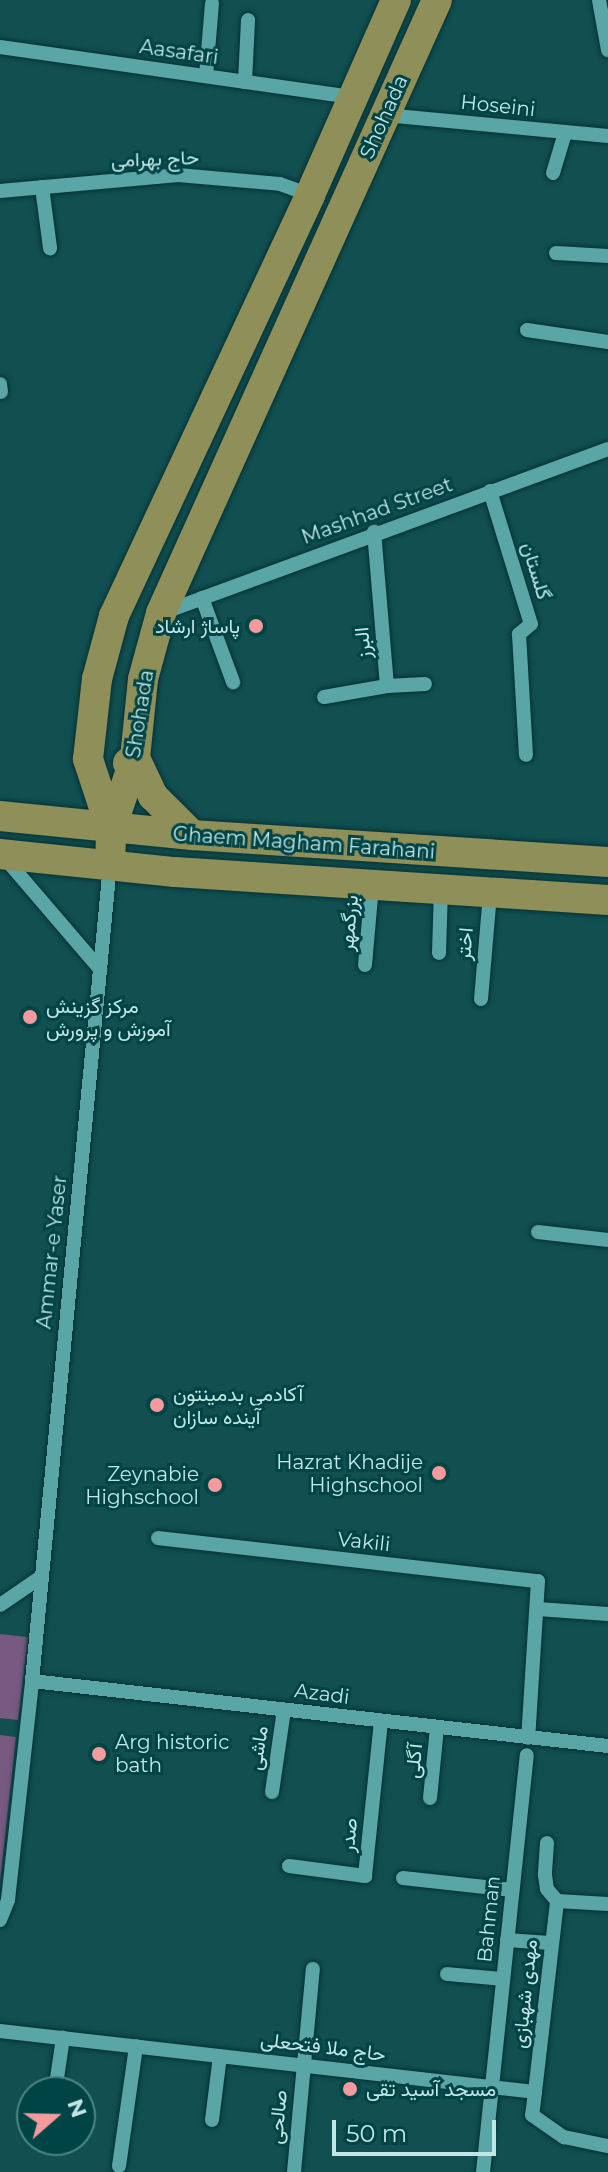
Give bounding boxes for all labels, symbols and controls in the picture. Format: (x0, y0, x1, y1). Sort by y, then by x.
street label: Aasafari (138, 35, 220, 69)
street label: Shohada (355, 71, 413, 163)
street label: Hoseini (459, 90, 537, 122)
street label: حاج بهرامی (111, 145, 199, 173)
street label: Mashhad Street (298, 473, 456, 549)
street label: گلستان (516, 539, 556, 603)
place label: پاساژ ارشاد (155, 614, 240, 638)
marker: پاساژ ارشاد (247, 617, 265, 635)
street label: البرز (350, 626, 376, 660)
street label: Shohada (121, 668, 159, 760)
street label: Ghaem Magham Farahani (172, 822, 436, 864)
street label: بزرگمهر (335, 894, 363, 952)
street label: اختر (452, 927, 478, 961)
place label: مرکز گزینش آموزش و پرورش (46, 994, 171, 1041)
marker: مرکز گزینش آموزش و پرورش (21, 1008, 39, 1026)
street label: Ammar-e Yaser (32, 1174, 72, 1330)
place label: آکادمی بدمینتون آینده سازان (173, 1382, 303, 1429)
marker: آکادمی بدمینتون آینده سازان (148, 1396, 166, 1414)
place label: Hazrat Khadije Highschool (276, 1450, 423, 1497)
place label: Zeynabie Highschool (85, 1462, 199, 1509)
marker: Hazrat Khadije Highschool (430, 1464, 448, 1482)
marker: Zeynabie Highschool (206, 1476, 224, 1494)
street label: Vakili (337, 1527, 391, 1557)
street label: Azadi (293, 1679, 351, 1709)
street label: ماشی (243, 1724, 273, 1772)
place label: Arg historic bath (115, 1730, 229, 1777)
street label: آگلی (400, 1742, 428, 1780)
marker: Arg historic bath (90, 1745, 108, 1763)
street label: صدر (335, 1817, 363, 1853)
street label: Bahman (473, 1875, 505, 1963)
street label: مهدی شهبازی (507, 1938, 543, 2050)
street label: حاج ملا فتحعلی (259, 2027, 387, 2067)
north arrow (16, 2076, 96, 2156)
place label: مسجد آسید تقی (366, 2077, 496, 2101)
marker: مسجد آسید تقی (341, 2080, 359, 2098)
street label: صالحی (264, 2089, 292, 2145)
text: N (61, 2095, 93, 2121)
scale bar (336, 2104, 500, 2154)
text: 50 m (346, 2119, 407, 2148)

